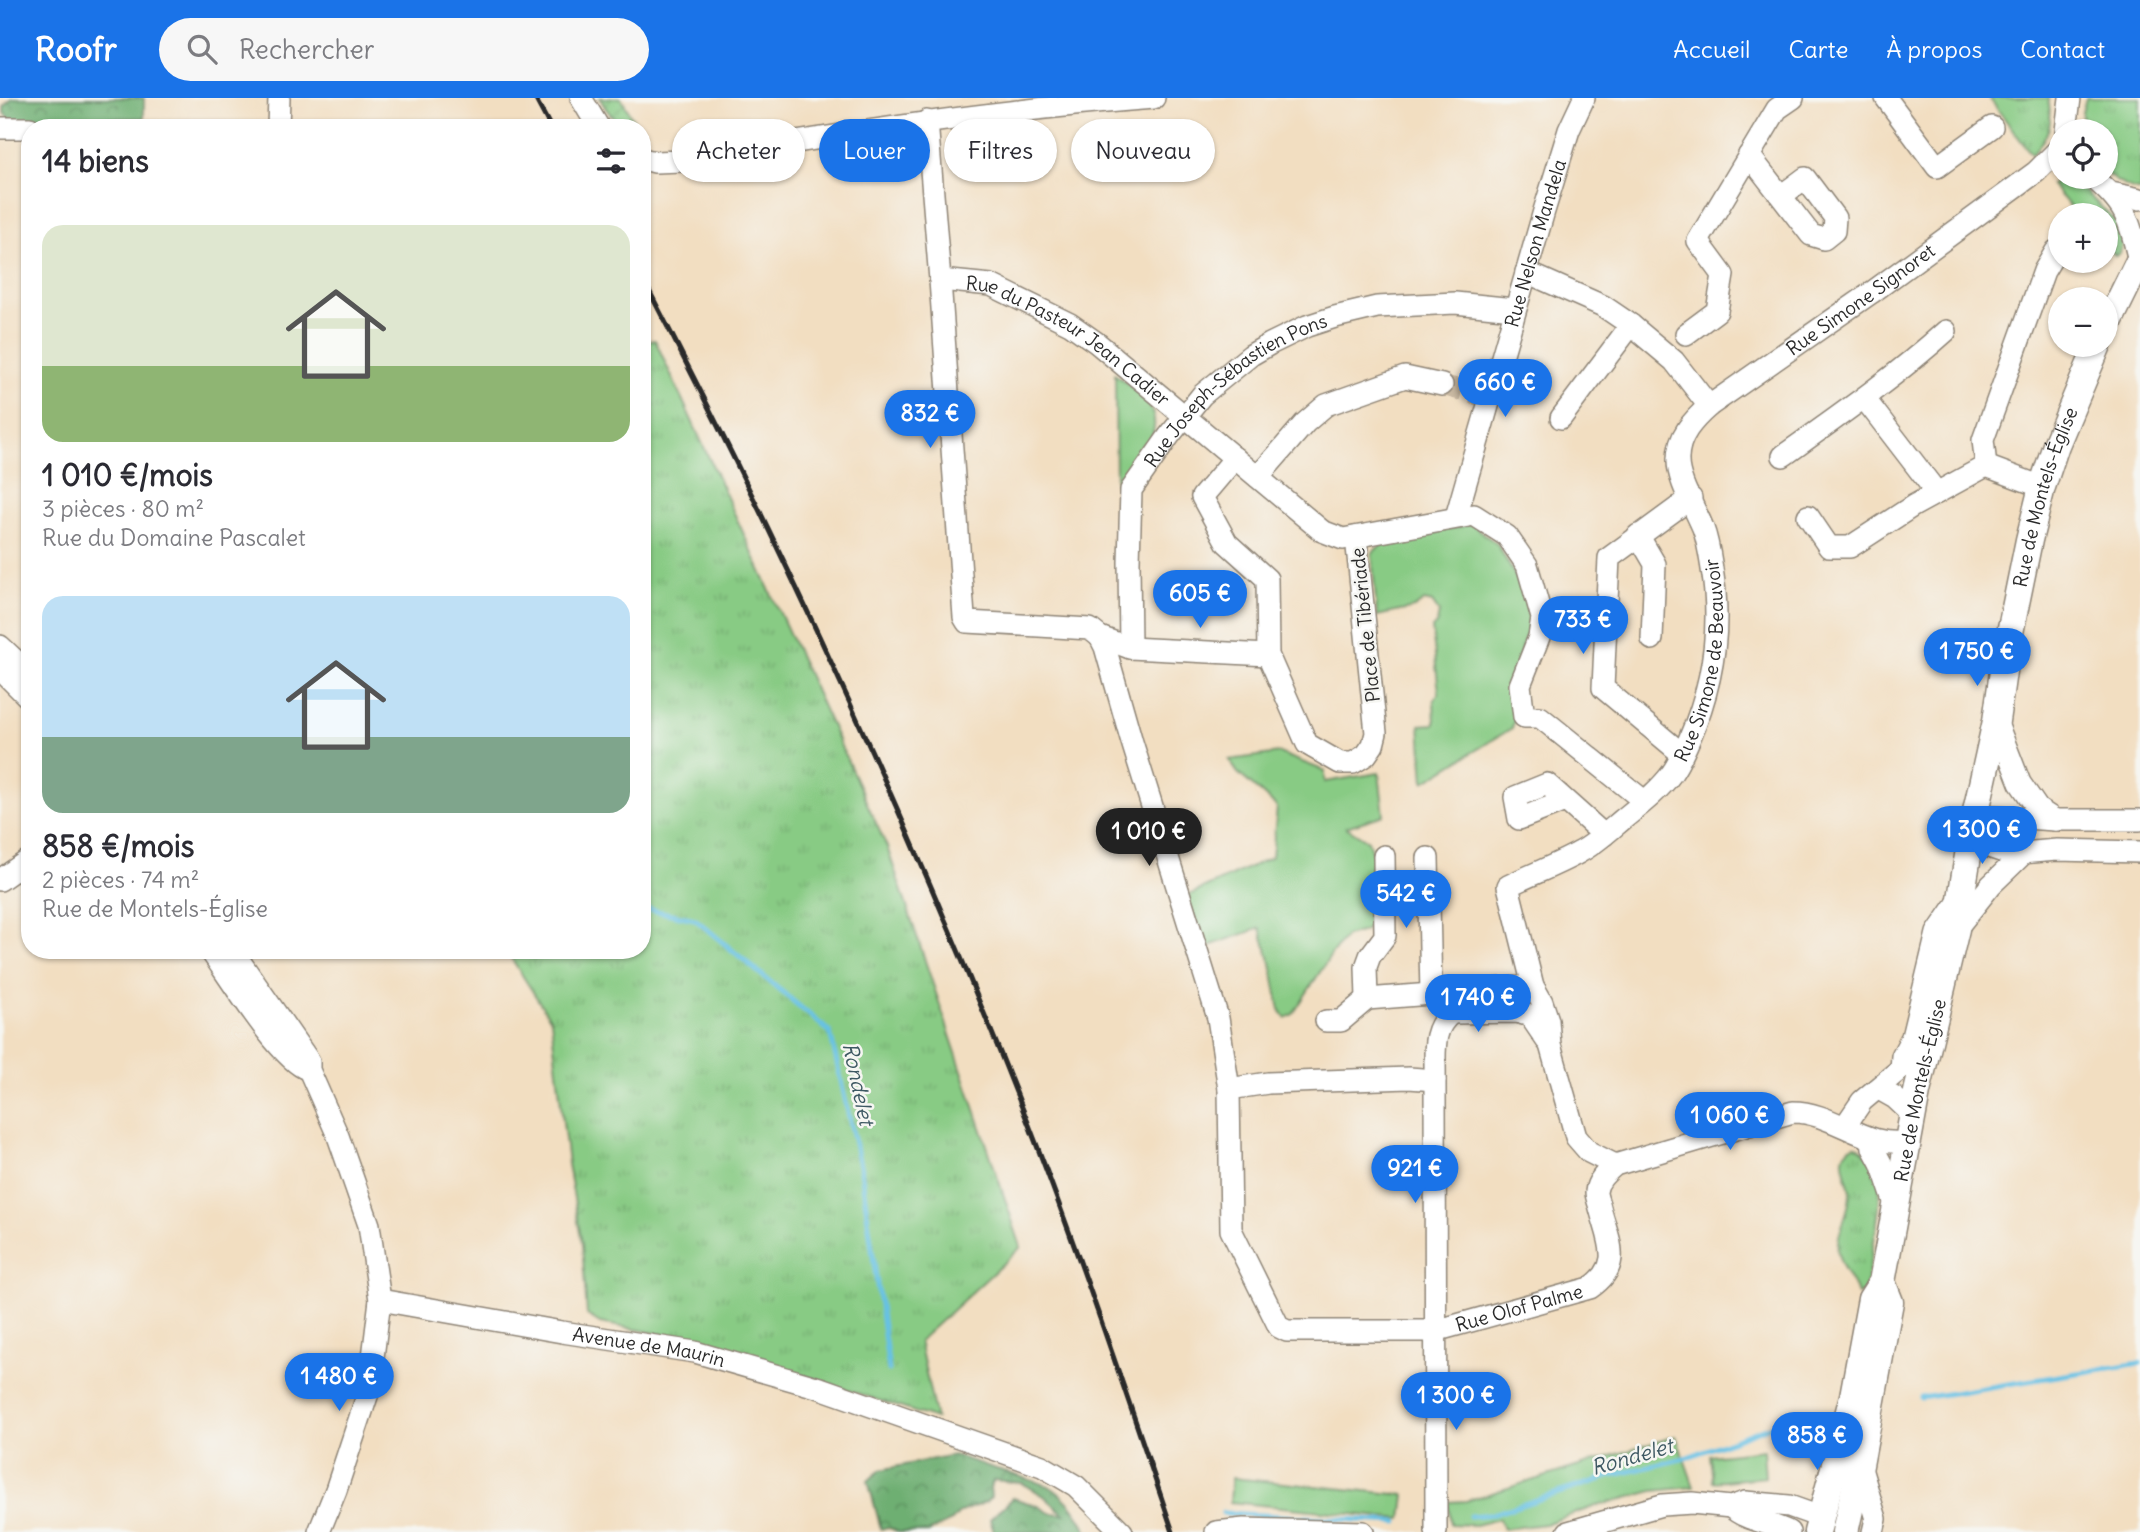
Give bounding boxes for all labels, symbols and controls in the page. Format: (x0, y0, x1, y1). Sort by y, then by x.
search box (159, 18, 649, 81)
text: Roofr (35, 28, 117, 70)
icon: search (183, 30, 221, 68)
text: Rechercher (239, 33, 374, 66)
text: Accueil (1673, 34, 1750, 64)
text: Carte (1788, 34, 1848, 64)
text: À propos (1886, 34, 1982, 64)
text: Contact (2020, 34, 2105, 64)
chip: Acheter (672, 119, 805, 182)
chip: Louer (819, 119, 930, 182)
chip: Filtres (944, 119, 1057, 182)
chip: Nouveau (1071, 119, 1215, 182)
map controls (2048, 119, 2118, 357)
button: locate (2048, 119, 2118, 189)
text: 14 biens (42, 142, 149, 180)
icon: filters (592, 142, 630, 180)
street label: Rue Nelson Mandela (1499, 156, 1571, 330)
button: + (2048, 203, 2118, 273)
street label: Rue Simone Signoret (1781, 238, 1939, 361)
icon: home (273, 271, 399, 397)
street label: Rue du Pasteur Jean Cadier (965, 271, 1175, 411)
button: − (2048, 287, 2118, 357)
street label: Rue Joseph-Sébastien Pons (1139, 308, 1330, 472)
pin: 660 € (1456, 360, 1554, 419)
text: 660 € (1474, 367, 1536, 396)
pin: 832 € (881, 390, 979, 450)
text: 832 € (900, 398, 960, 427)
street label: Rue de Montels-Église (2008, 403, 2083, 589)
text: 1 010 €/mois (42, 456, 213, 494)
text: 3 pièces · 80 m² (42, 494, 204, 523)
text: Rue du Domaine Pascalet (42, 523, 306, 552)
street label: Place de Tibériade (1345, 546, 1385, 704)
street label: Rue Simone de Beauvoir (1669, 557, 1728, 766)
pin: 605 € (1151, 570, 1249, 630)
text: 605 € (1169, 578, 1231, 607)
pin: 733 € (1534, 596, 1632, 656)
text: 733 € (1554, 604, 1612, 633)
pin: 1 750 € (1912, 628, 2042, 688)
text: 1 750 € (1940, 636, 2014, 665)
icon: home (273, 642, 399, 768)
pin: 1 300 € (1917, 806, 2047, 866)
pin: 1 010 € (1084, 808, 1214, 868)
text: 1 300 € (1943, 814, 2021, 843)
text: 1 010 € (1112, 816, 1186, 845)
text: 858 €/mois (42, 827, 194, 865)
text: 2 pièces · 74 m² (42, 865, 199, 894)
pin: 542 € (1357, 870, 1455, 930)
text: 542 € (1376, 878, 1436, 907)
text: Rue de Montels-Église (42, 894, 268, 923)
pin: 1 740 € (1413, 974, 1543, 1034)
text: 1 740 € (1441, 982, 1515, 1011)
street label: Rue de Montels-Église (1889, 996, 1951, 1184)
water label: Rondelet (837, 1040, 881, 1131)
pin: 1 060 € (1665, 1093, 1795, 1152)
text: 1 060 € (1691, 1100, 1769, 1129)
pin: 921 € (1366, 1146, 1464, 1205)
text: 921 € (1387, 1153, 1443, 1182)
street label: Rue Olof Palme (1453, 1279, 1585, 1337)
street label: Avenue de Maurin (571, 1322, 728, 1372)
pin: 1 480 € (274, 1354, 404, 1413)
text: 1 480 € (301, 1361, 377, 1390)
pin: 1 300 € (1391, 1372, 1521, 1432)
text: 1 300 € (1417, 1380, 1495, 1409)
pin: 858 € (1768, 1412, 1866, 1472)
text: 858 € (1787, 1420, 1847, 1449)
water label: Rondelet (1588, 1431, 1679, 1481)

